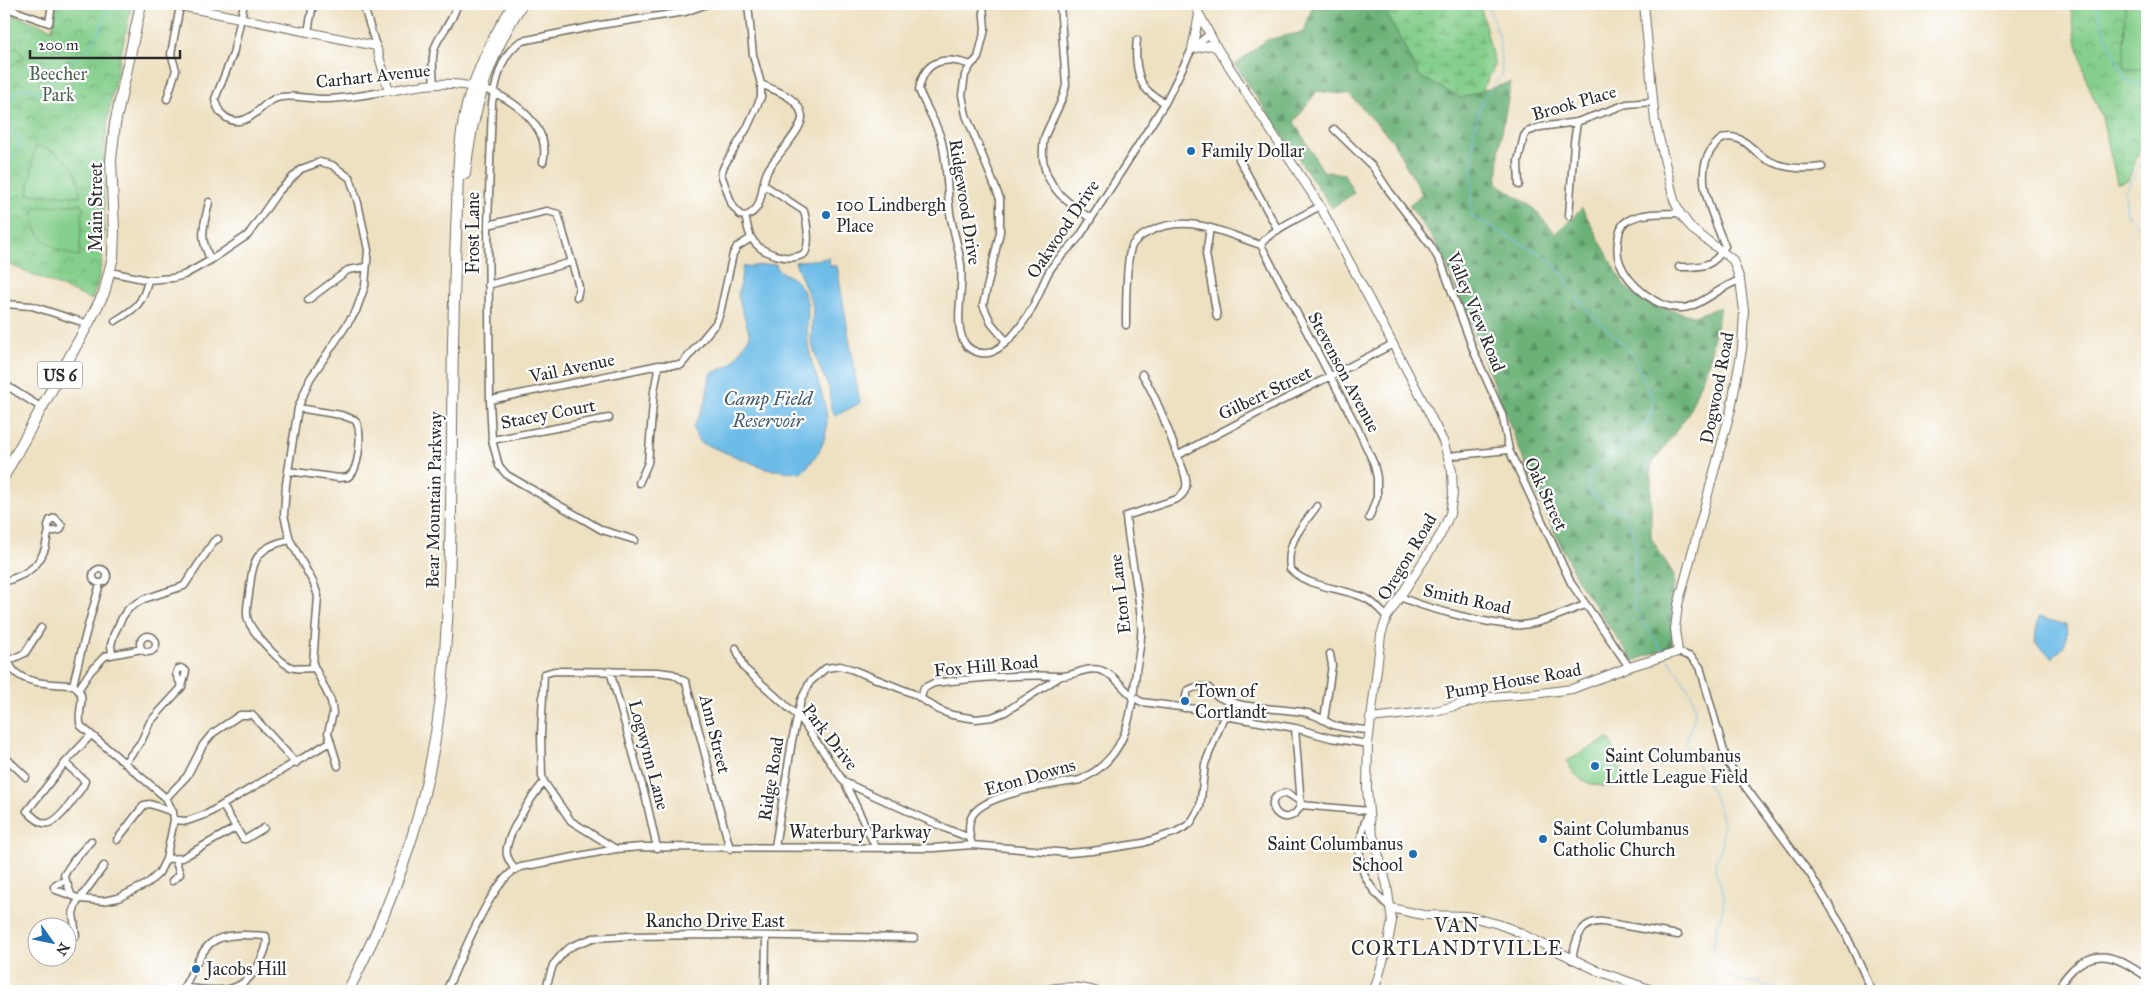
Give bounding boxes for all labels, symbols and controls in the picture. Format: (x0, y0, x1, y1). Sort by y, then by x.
scale bar (30, 28, 180, 60)
text: 200 m (38, 36, 79, 54)
street label: Carhart Avenue (315, 59, 431, 93)
park label: Beecher Park (29, 63, 88, 106)
street label: Brook Place (1529, 80, 1619, 126)
street label: Ridgewood Drive (943, 138, 986, 267)
place label: Family Dollar (1201, 140, 1305, 162)
marker: Family Dollar (1185, 145, 1197, 157)
street label: Main Street (85, 162, 107, 252)
street label: Oakwood Drive (1022, 175, 1104, 283)
street label: Frost Lane (462, 192, 484, 274)
place label: 100 Lindbergh Place (836, 194, 946, 237)
marker: 100 Lindbergh Place (820, 209, 832, 221)
street label: Valley View Road (1442, 248, 1510, 375)
street label: Stevenson Avenue (1303, 308, 1385, 436)
street label: Dogwood Road (1695, 330, 1740, 446)
street label: Vail Avenue (526, 348, 617, 388)
street label: Gilbert Street (1215, 361, 1316, 425)
road number: US 6 (38, 362, 82, 388)
water label: Camp Field Reservoir (724, 387, 814, 432)
street label: Stacey Court (499, 394, 598, 434)
street label: Bear Mountain Parkway (421, 411, 447, 589)
street label: Oak Street (1519, 454, 1573, 535)
street label: Oregon Road (1372, 510, 1442, 605)
street label: Eton Lane (1104, 553, 1136, 635)
street label: Smith Road (1421, 579, 1513, 619)
street label: Fox Hill Road (933, 650, 1039, 682)
street label: Pump House Road (1443, 658, 1583, 704)
place label: Town of Cortlandt (1195, 680, 1268, 723)
street label: Ann Street (694, 691, 736, 776)
marker: Town of Cortlandt (1179, 695, 1191, 707)
street label: Logwynn Lane (623, 698, 674, 813)
street label: Park Drive (797, 699, 863, 775)
street label: Ridge Road (754, 735, 789, 823)
place label: Saint Columbanus Little League Field (1605, 745, 1748, 789)
street label: Eton Downs (982, 754, 1078, 800)
marker: Saint Columbanus Little League Field (1589, 760, 1601, 772)
place label: Saint Columbanus Catholic Church (1553, 818, 1689, 861)
street label: Waterbury Parkway (789, 821, 931, 843)
place label: Saint Columbanus School (1267, 833, 1403, 876)
marker: Saint Columbanus Catholic Church (1537, 833, 1549, 845)
marker: Saint Columbanus School (1407, 848, 1419, 860)
street label: Rancho Drive East (645, 910, 785, 932)
district label: VAN CORTLANDTVILLE (1351, 913, 1563, 960)
north arrow (28, 918, 78, 968)
text: N (52, 939, 73, 959)
place label: Jacobs Hill (204, 958, 287, 981)
marker: Jacobs Hill (190, 963, 202, 975)

